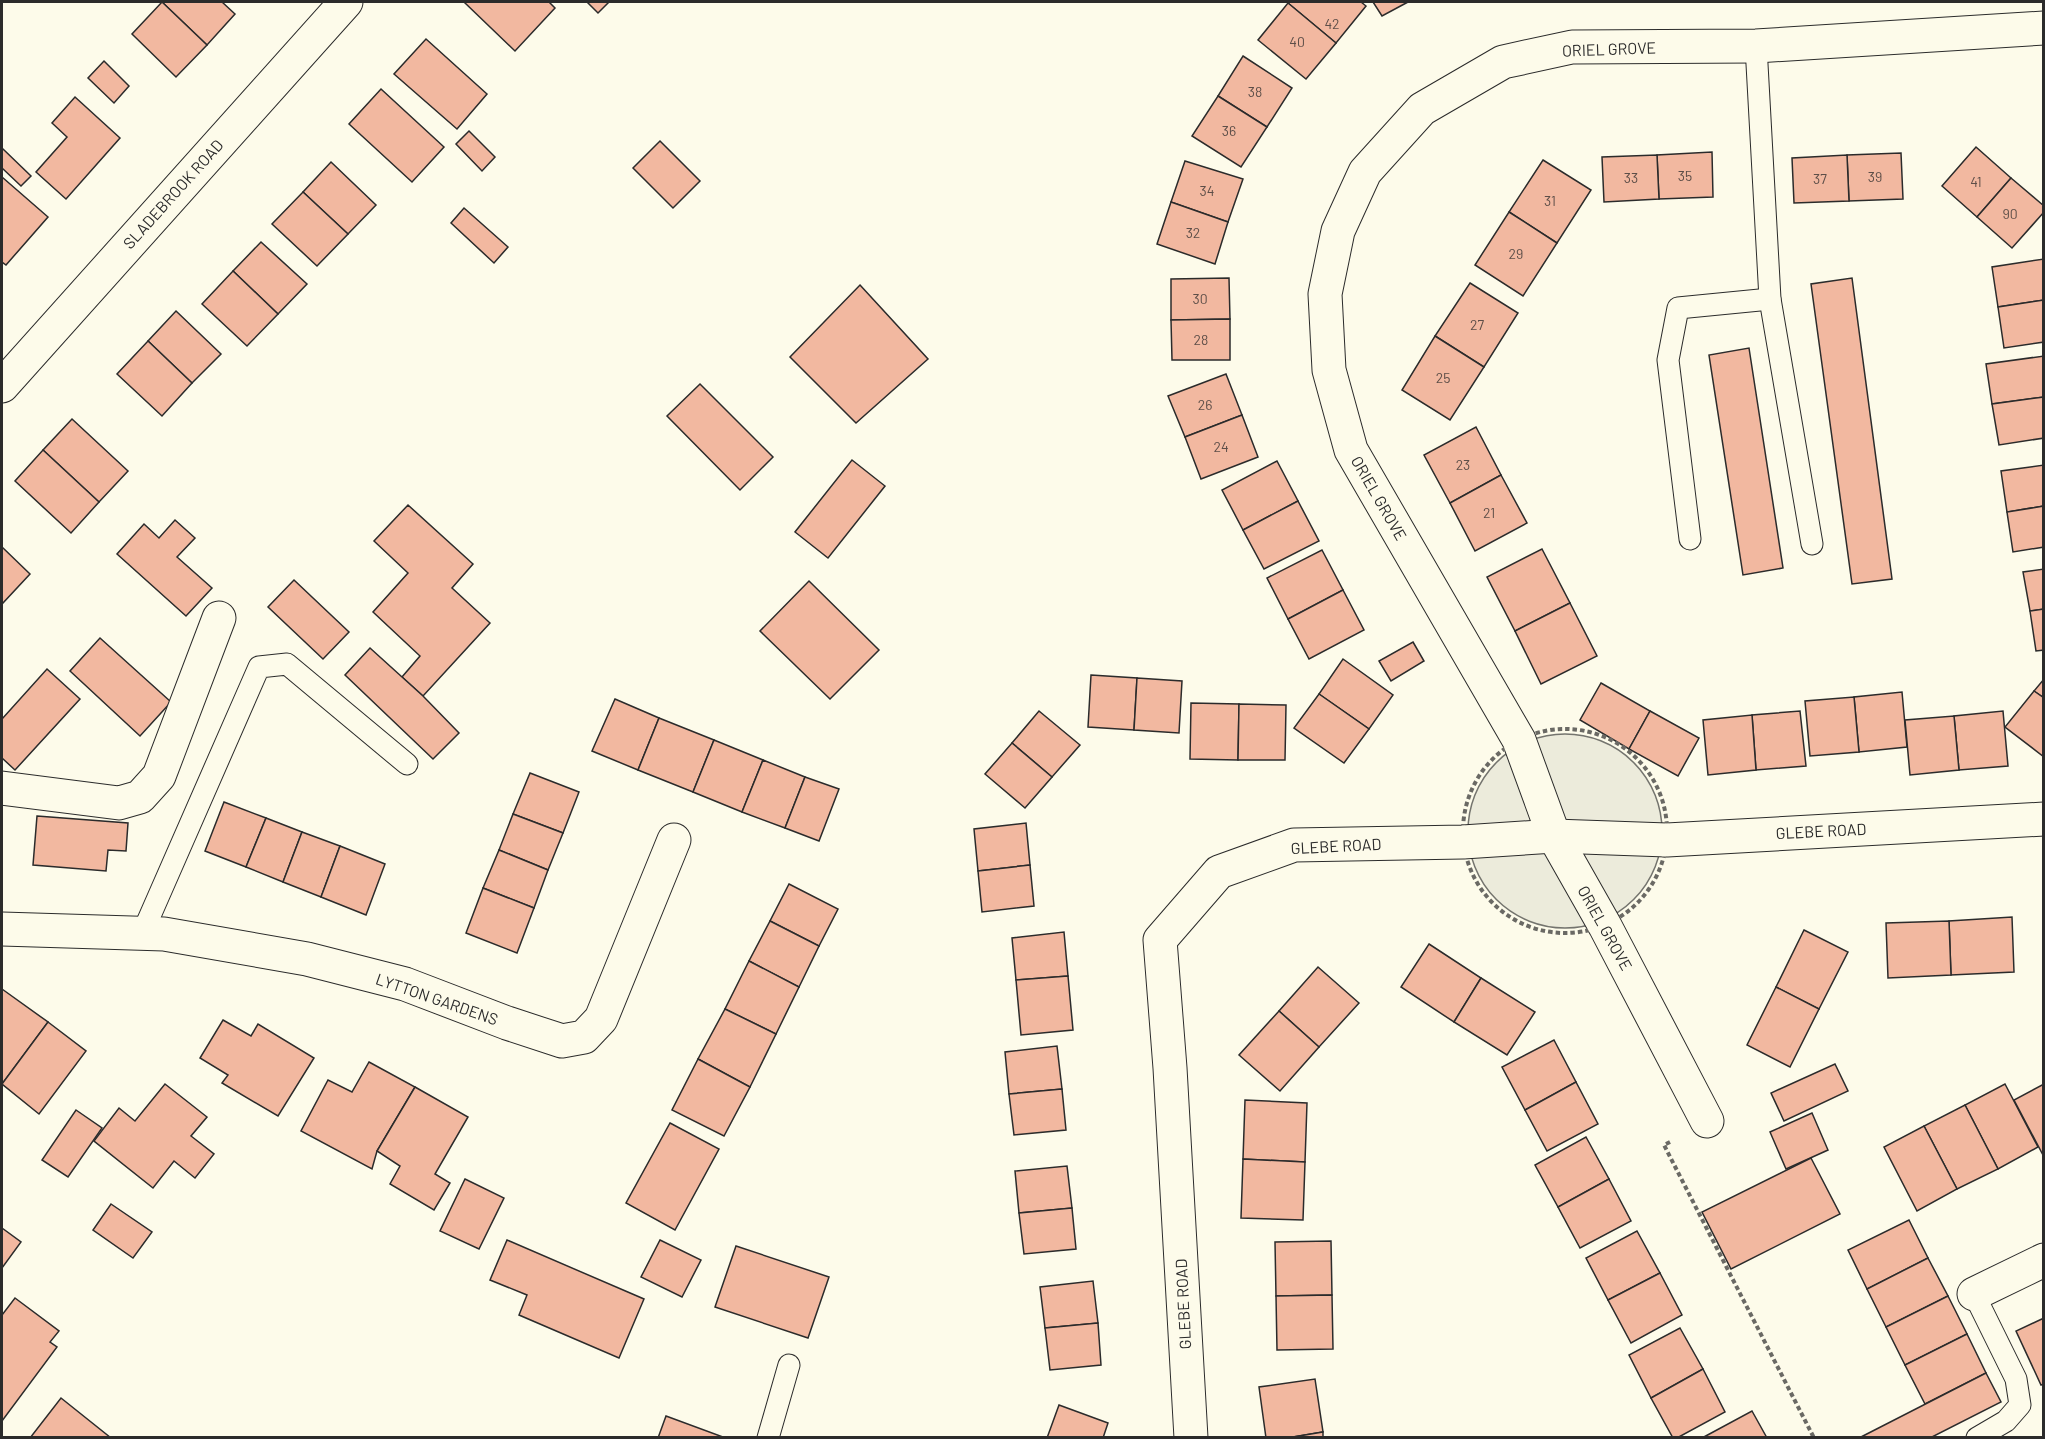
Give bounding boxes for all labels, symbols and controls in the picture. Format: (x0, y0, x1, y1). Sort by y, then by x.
house number: 42 (1324, 15, 1340, 32)
house number: 40 (1289, 33, 1305, 50)
street label: ORIEL GROVE (1562, 37, 1656, 60)
house number: 38 (1248, 83, 1262, 100)
house number: 36 (1222, 122, 1236, 139)
street label: SLADEBROOK ROAD (119, 135, 227, 252)
house number: 35 (1678, 167, 1692, 184)
house number: 39 (1868, 168, 1882, 185)
house number: 33 (1624, 169, 1638, 186)
house number: 37 (1813, 170, 1827, 187)
house number: 41 (1970, 173, 1982, 190)
house number: 34 (1200, 182, 1214, 199)
house number: 31 (1544, 192, 1556, 209)
house number: 90 (2002, 205, 2018, 222)
house number: 32 (1186, 224, 1200, 241)
house number: 29 (1509, 245, 1523, 262)
house number: 30 (1192, 290, 1208, 307)
house number: 27 (1470, 316, 1484, 333)
house number: 28 (1194, 331, 1208, 348)
house number: 25 (1436, 369, 1450, 386)
house number: 26 (1198, 396, 1212, 413)
house number: 24 (1213, 438, 1229, 455)
street label: ORIEL GROVE (1348, 452, 1411, 543)
house number: 23 (1456, 456, 1470, 473)
house number: 21 (1483, 504, 1495, 521)
street label: GLEBE ROAD (1775, 819, 1867, 842)
street label: GLEBE ROAD (1290, 834, 1382, 857)
street label: ORIEL GROVE (1574, 882, 1637, 974)
street label: LYTTON GARDENS (373, 969, 501, 1028)
street label: GLEBE ROAD (1171, 1258, 1194, 1350)

